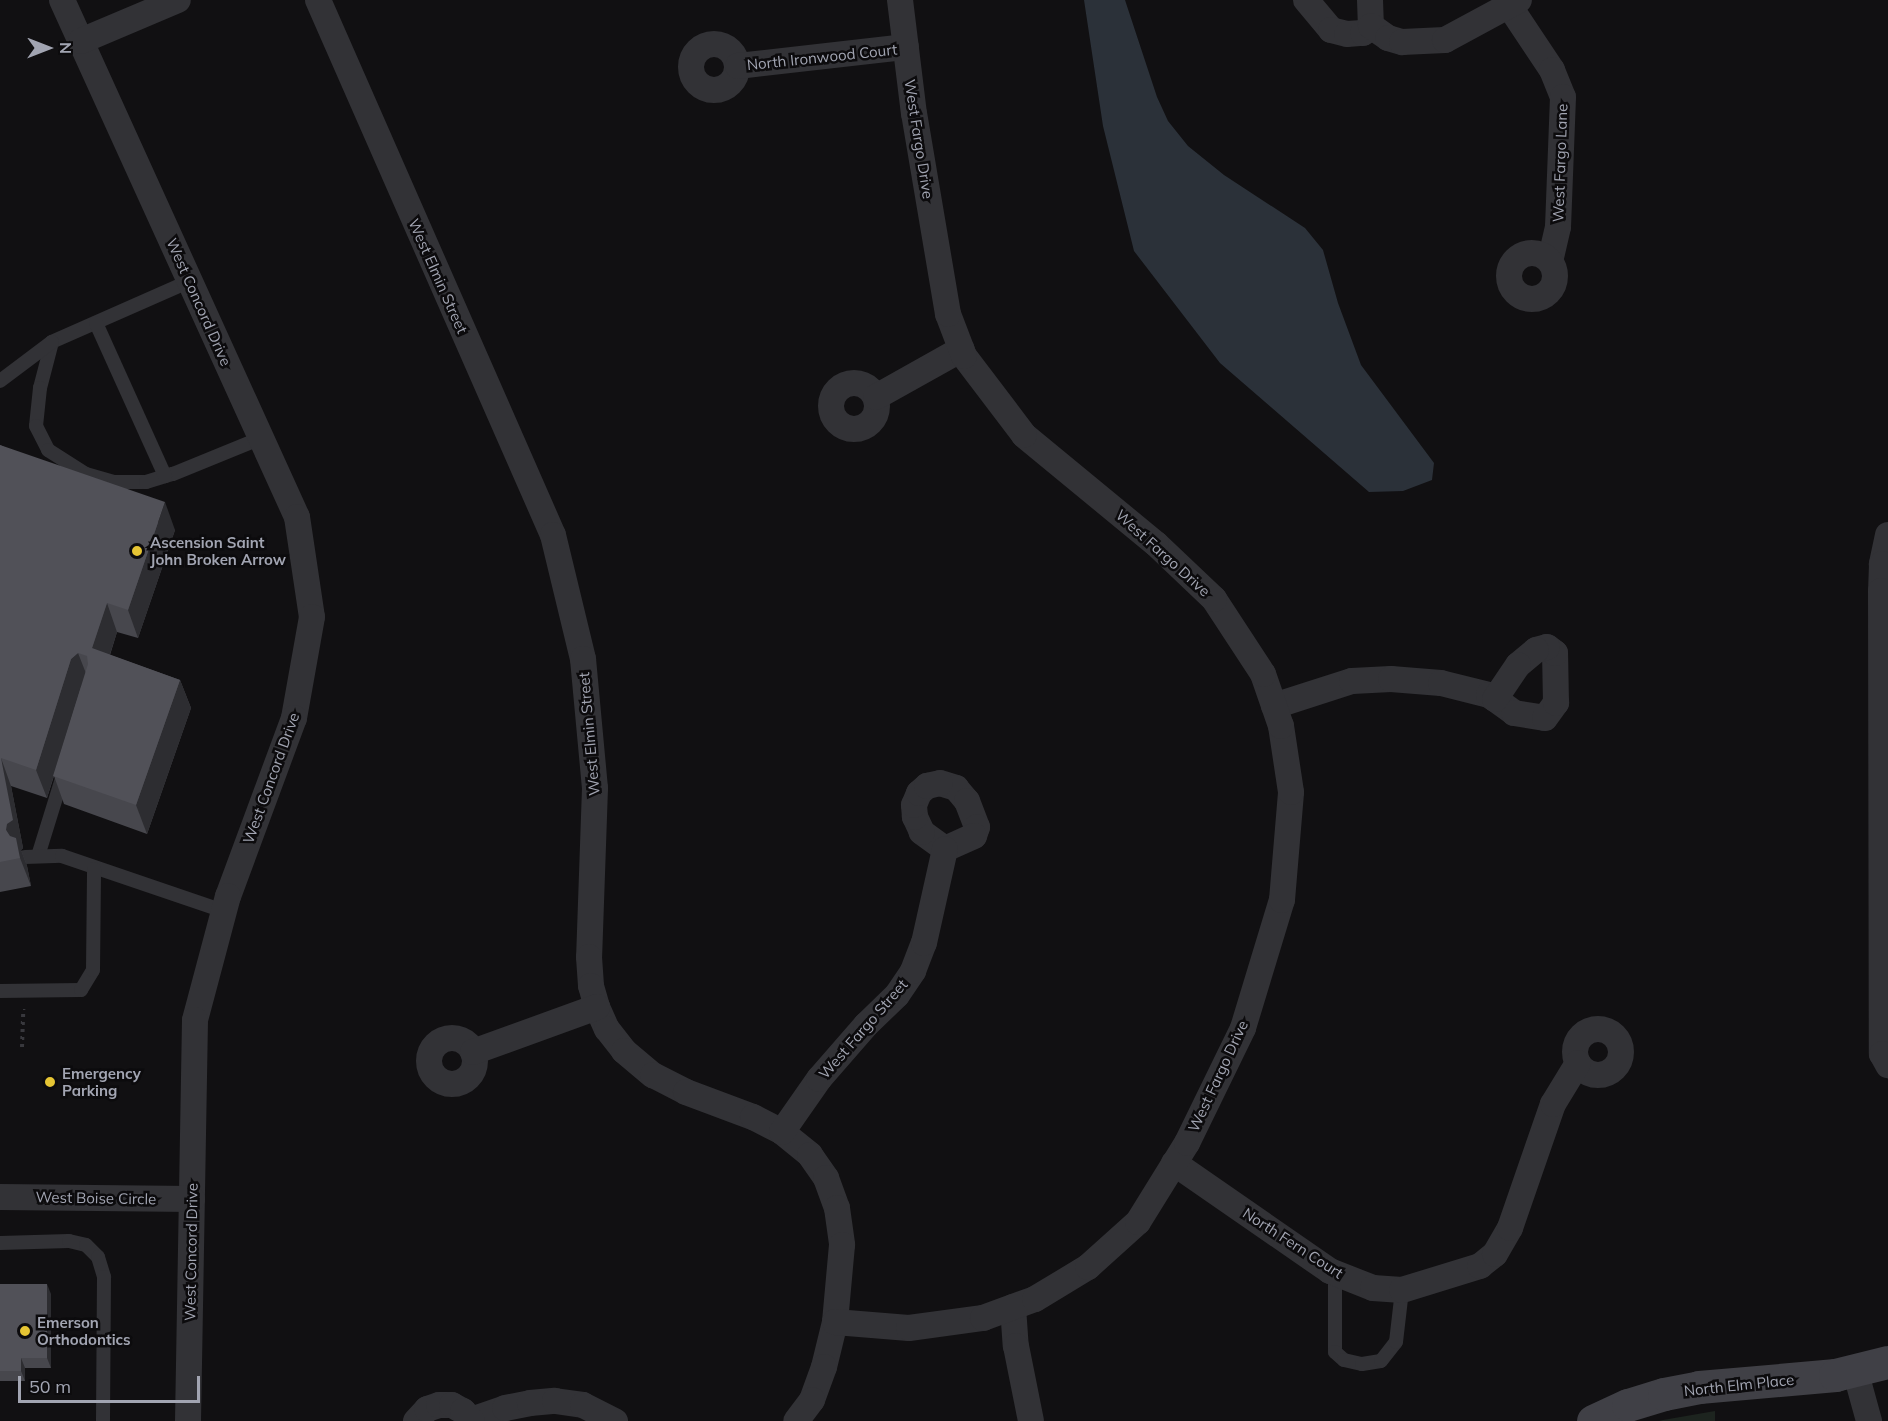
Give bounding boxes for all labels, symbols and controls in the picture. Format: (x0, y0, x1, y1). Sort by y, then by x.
north arrow (18, 18, 78, 78)
street label: North Ironwood Court (746, 40, 898, 74)
text: N (56, 42, 76, 54)
street label: West Fargo Drive (901, 78, 937, 200)
street label: West Fargo Lane (1549, 103, 1571, 223)
street label: West Elmin Street (405, 216, 471, 336)
street label: West Concord Drive (163, 235, 235, 369)
street label: West Fargo Drive (1112, 506, 1214, 600)
place label: Ascension Saint John Broken Arrow (150, 533, 286, 568)
marker: Ascension Saint John Broken Arrow (128, 542, 146, 560)
street label: West Elmin Street (575, 672, 603, 796)
street label: West Concord Drive (239, 710, 303, 846)
street label: West Fargo Street (815, 976, 911, 1082)
street label: West Fargo Drive (1184, 1017, 1252, 1135)
place label: Emergency Parking (62, 1064, 141, 1099)
marker: Emergency Parking (43, 1075, 57, 1089)
street label: West Concord Drive (181, 1183, 201, 1321)
street label: West Boise Circle (36, 1188, 156, 1208)
street label: North Fern Court (1239, 1204, 1347, 1282)
place label: Emerson Orthodontics (37, 1313, 131, 1348)
marker: Emerson Orthodontics (18, 1324, 32, 1338)
scale bar (21, 1364, 202, 1402)
street label: North Elm Place (1683, 1370, 1795, 1400)
text: 50 m (29, 1375, 71, 1398)

